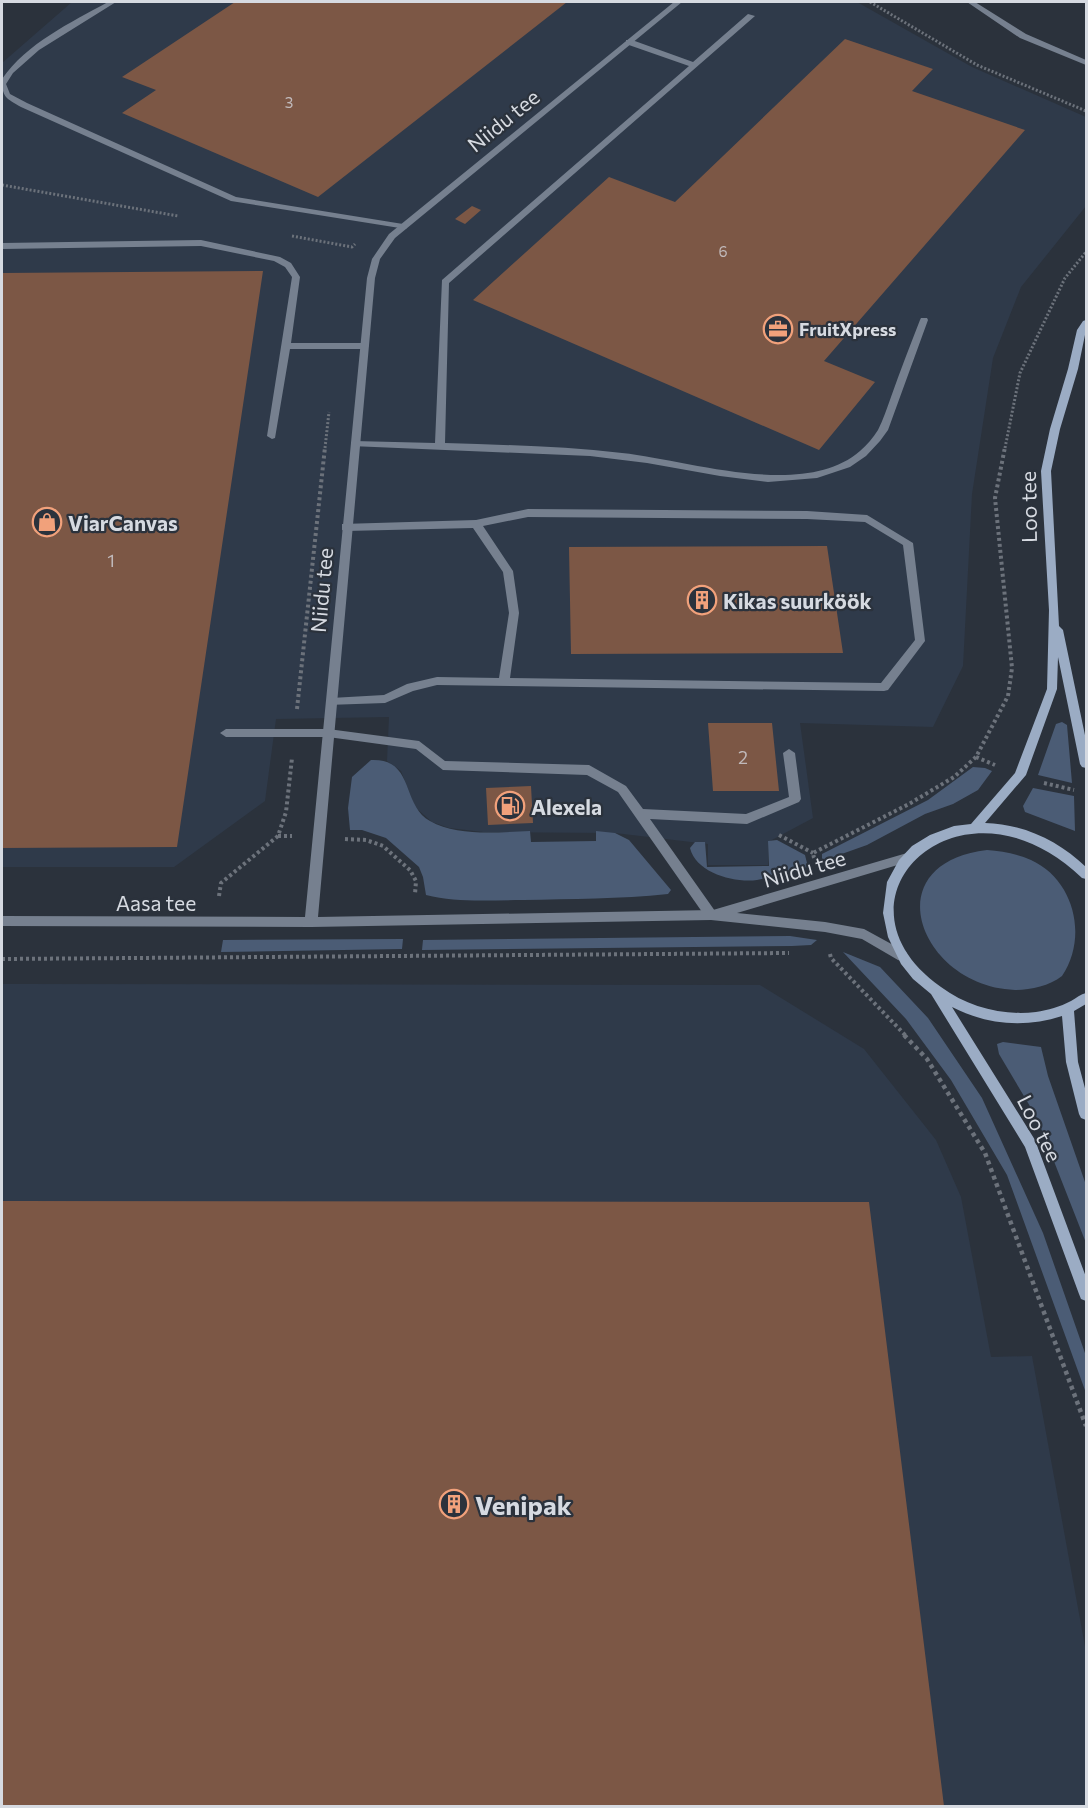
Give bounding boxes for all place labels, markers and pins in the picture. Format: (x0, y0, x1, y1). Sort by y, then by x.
office icon: FruitXpress (762, 313, 794, 345)
place label: FruitXpress (799, 318, 896, 340)
shop icon: ViarCanvas (31, 506, 63, 538)
place label: ViarCanvas (68, 510, 178, 535)
building icon: Kikas suurköök (686, 584, 718, 616)
place label: Kikas suurköök (723, 588, 872, 613)
fuel station icon: Alexela (494, 790, 526, 822)
place label: Alexela (531, 794, 602, 819)
building icon: Venipak (438, 1488, 470, 1520)
place label: Venipak (475, 1489, 572, 1520)

